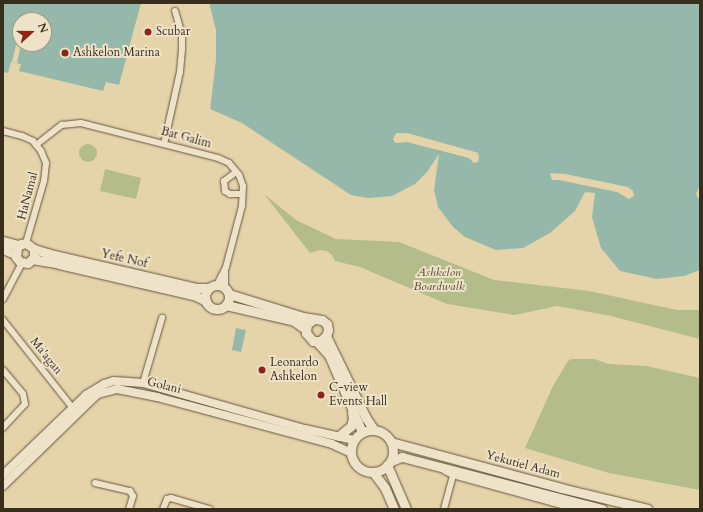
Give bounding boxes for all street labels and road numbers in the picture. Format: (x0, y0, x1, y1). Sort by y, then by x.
street label: Bat Galim (159, 124, 213, 152)
street label: HaNamal (15, 170, 41, 222)
street label: Yefe Nof (99, 247, 149, 271)
street label: Ma'agan (27, 335, 65, 377)
street label: Golani (146, 375, 182, 397)
street label: Yekutiel Adam (484, 448, 562, 482)

